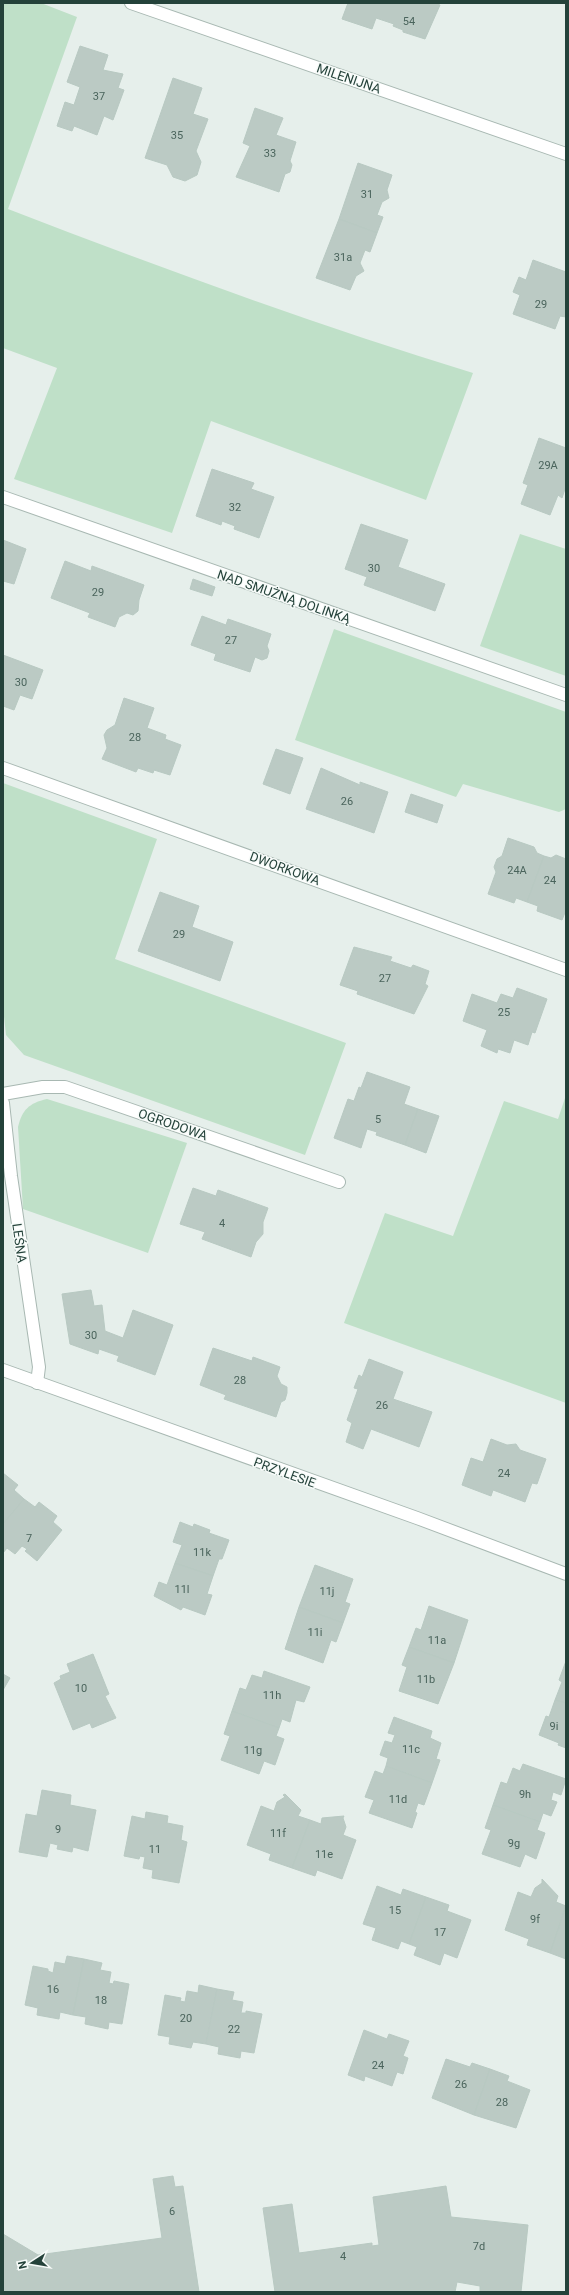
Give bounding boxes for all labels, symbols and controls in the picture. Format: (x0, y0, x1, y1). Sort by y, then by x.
house number: 54 (403, 15, 415, 28)
street label: MILENIJNA (315, 60, 383, 97)
house number: 37 (93, 90, 105, 103)
house number: 35 (171, 129, 183, 142)
house number: 33 (264, 147, 276, 160)
house number: 31 (361, 188, 373, 201)
house number: 31a (334, 251, 352, 264)
house number: 29 (535, 298, 547, 311)
house number: 29A (538, 459, 559, 472)
house number: 32 (229, 501, 241, 514)
house number: 30 (368, 562, 380, 575)
street label: NAD SMUŻNĄ DOLINKĄ (215, 567, 353, 627)
house number: 29 (92, 586, 104, 599)
house number: 27 (225, 634, 237, 647)
house number: 30 (15, 676, 27, 689)
house number: 28 (129, 731, 141, 744)
house number: 26 (341, 795, 353, 808)
street label: DWORKOWA (248, 849, 322, 888)
house number: 24A (507, 864, 528, 877)
house number: 24 (544, 874, 556, 887)
house number: 29 (173, 928, 185, 941)
house number: 27 (379, 972, 391, 985)
house number: 25 (498, 1006, 510, 1019)
street label: OGRODOWA (136, 1106, 210, 1143)
house number: 5 (375, 1113, 381, 1126)
house number: 4 (219, 1217, 225, 1230)
street label: LEŚNA (9, 1222, 30, 1264)
house number: 30 (85, 1329, 97, 1342)
house number: 28 (234, 1374, 246, 1387)
house number: 26 (376, 1399, 388, 1412)
street label: PRZYLESIE (252, 1454, 318, 1491)
house number: 24 (498, 1467, 510, 1480)
house number: 7 (26, 1532, 32, 1545)
house number: 11k (193, 1546, 211, 1559)
house number: 11l (174, 1583, 190, 1596)
house number: 11j (320, 1585, 335, 1598)
house number: 11i (307, 1626, 323, 1639)
house number: 11a (428, 1634, 446, 1647)
house number: 11b (417, 1673, 435, 1686)
house number: 10 (75, 1682, 87, 1695)
house number: 11h (263, 1689, 281, 1702)
house number: 9i (550, 1720, 558, 1733)
house number: 11c (402, 1743, 420, 1756)
house number: 11g (244, 1744, 262, 1757)
house number: 9h (519, 1788, 531, 1801)
house number: 11d (389, 1793, 407, 1806)
house number: 9 (55, 1823, 61, 1836)
house number: 11f (270, 1827, 286, 1840)
house number: 9g (508, 1837, 520, 1850)
house number: 11 (149, 1843, 161, 1856)
house number: 11e (315, 1848, 333, 1861)
house number: 15 (389, 1904, 401, 1917)
house number: 9f (530, 1913, 540, 1926)
house number: 17 (434, 1926, 446, 1939)
house number: 16 (47, 1983, 59, 1996)
house number: 18 (95, 1994, 107, 2007)
house number: 20 (180, 2012, 192, 2025)
house number: 22 (228, 2023, 240, 2036)
house number: 24 (372, 2059, 384, 2072)
house number: 26 (455, 2078, 467, 2091)
house number: 28 (496, 2096, 508, 2109)
house number: 6 (169, 2205, 175, 2218)
house number: 7d (473, 2240, 485, 2253)
north arrow (12, 2243, 52, 2283)
house number: 4 (340, 2250, 346, 2263)
text: N (15, 2260, 30, 2270)

